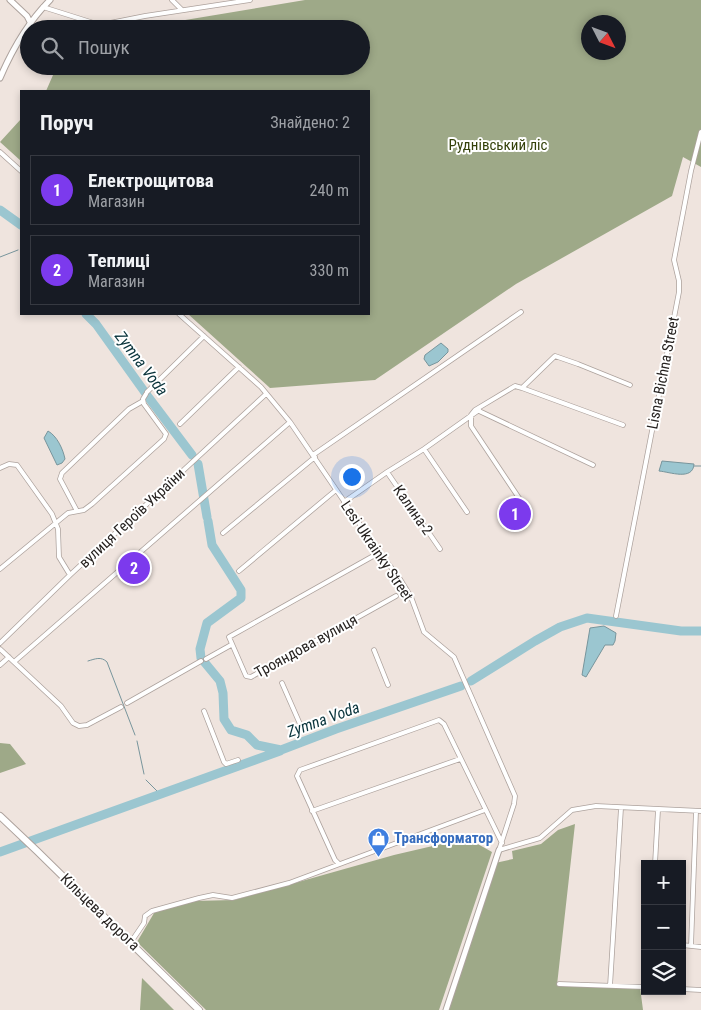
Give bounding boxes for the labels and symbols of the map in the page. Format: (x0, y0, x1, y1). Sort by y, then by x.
north arrow (581, 15, 626, 60)
park label: Руднівський ліс (449, 136, 548, 154)
street label: Lisna Bichna Street (643, 315, 683, 431)
water label: Zymna Voda (111, 326, 172, 399)
street label: вулиця Героїв України (75, 464, 189, 572)
your location (339, 464, 365, 490)
street label: Калина-2 (389, 482, 437, 538)
pin: 1 (499, 495, 531, 533)
street label: Lesi Ukrainky Street (337, 498, 417, 604)
pin: 2 (118, 549, 150, 587)
street label: Трояндова вулиця (252, 610, 360, 682)
water label: Zymna Voda (283, 698, 362, 742)
shop icon: Трансформатор (366, 826, 390, 857)
place label: Трансформатор (394, 829, 493, 847)
street label: Кільцева дорога (57, 870, 143, 954)

